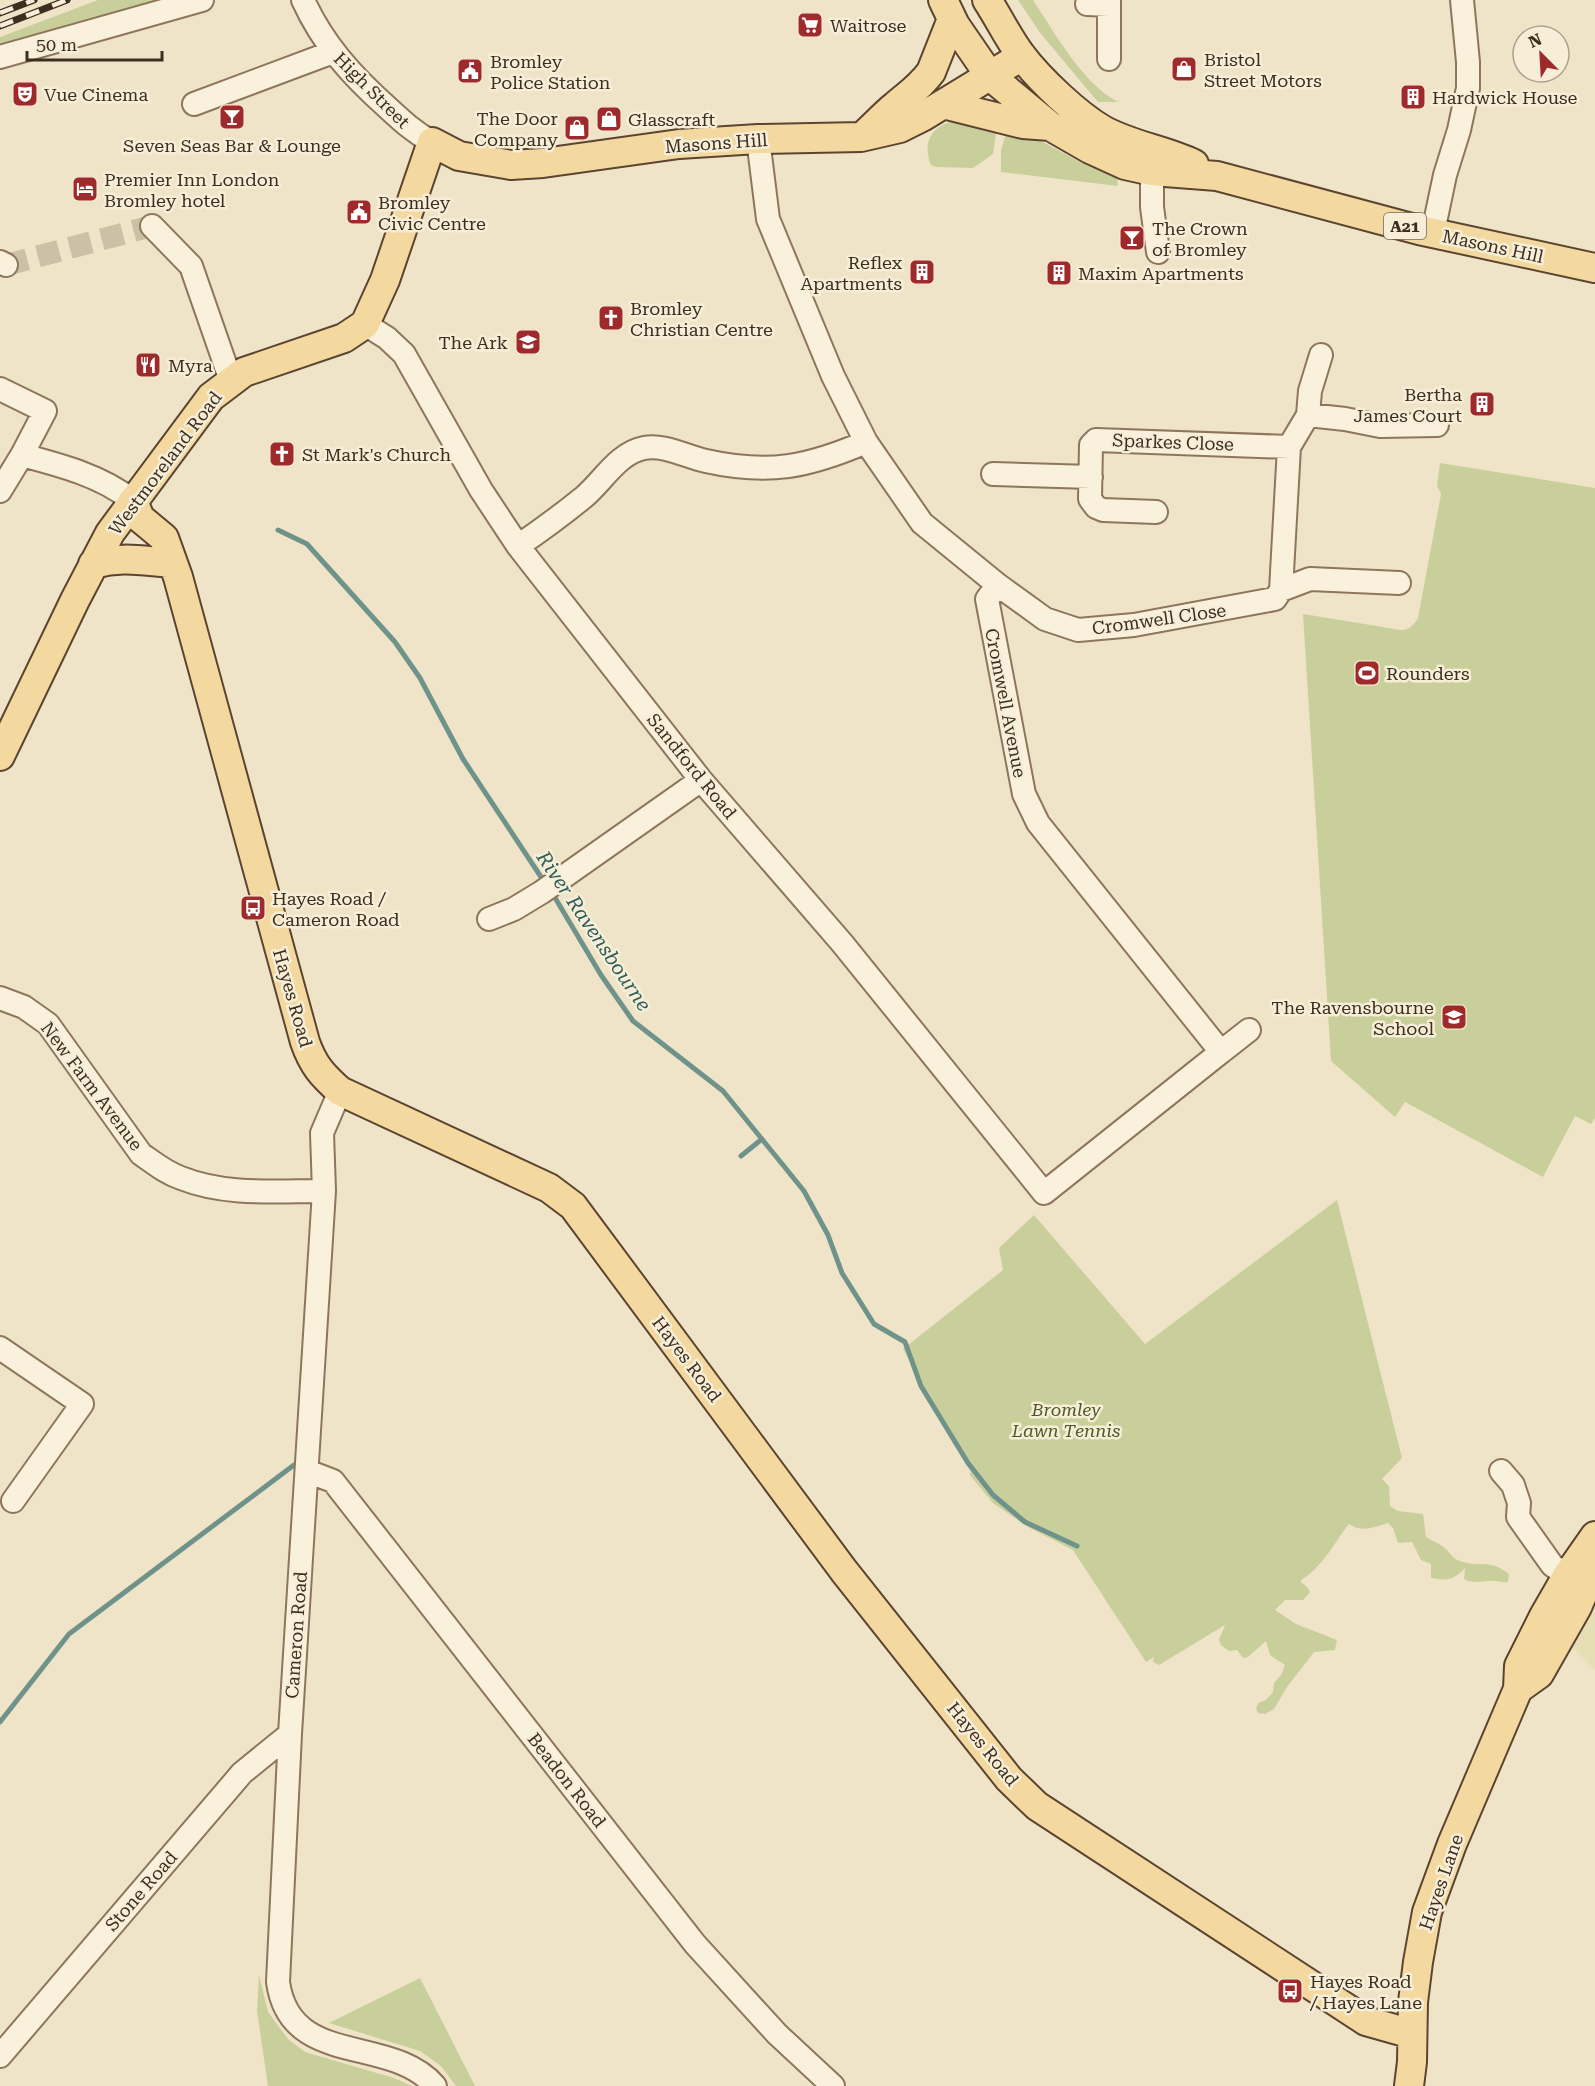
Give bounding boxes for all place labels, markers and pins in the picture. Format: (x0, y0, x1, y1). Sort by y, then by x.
supermarket icon: Waitrose (795, 10, 825, 40)
place label: Waitrose (830, 15, 906, 36)
place label: Bristol Street Motors (1204, 49, 1322, 91)
place label: Bromley Police Station (490, 51, 611, 93)
shop icon: Bristol Street Motors (1169, 54, 1199, 84)
public building icon: Bromley Police Station (455, 56, 485, 86)
theatre icon: Vue Cinema (10, 79, 40, 109)
building icon: Hardwick House (1398, 82, 1428, 112)
place label: Vue Cinema (44, 84, 149, 105)
place label: Hardwick House (1432, 87, 1578, 108)
bar icon: Seven Seas Bar & Lounge (217, 102, 247, 132)
shop icon: Glasscraft (594, 104, 624, 134)
place label: The Door Company (474, 108, 558, 150)
place label: Glasscraft (628, 109, 716, 130)
shop icon: The Door Company (562, 113, 592, 143)
place label: Seven Seas Bar & Lounge (123, 135, 341, 156)
place label: Premier Inn London Bromley hotel (104, 169, 280, 211)
hotel icon: Premier Inn London Bromley hotel (70, 174, 100, 204)
place label: Bromley Civic Centre (378, 192, 486, 234)
public building icon: Bromley Civic Centre (344, 197, 374, 227)
place label: The Crown of Bromley (1152, 218, 1248, 260)
bar icon: The Crown of Bromley (1117, 223, 1147, 253)
place label: Reflex Apartments (801, 252, 903, 294)
building icon: Reflex Apartments (907, 257, 937, 287)
building icon: Maxim Apartments (1044, 258, 1074, 288)
place label: Maxim Apartments (1078, 263, 1243, 284)
place label: Bromley Christian Centre (630, 298, 773, 340)
church icon: Bromley Christian Centre (596, 303, 626, 333)
school or university icon: The Ark (513, 327, 543, 357)
place label: The Ark (439, 332, 508, 353)
restaurant icon: Myra (133, 350, 163, 380)
place label: Myra (168, 355, 213, 376)
place label: Bertha James Court (1353, 384, 1462, 426)
building icon: Bertha James Court (1467, 389, 1497, 419)
church icon: St Mark's Church (267, 439, 297, 469)
place label: St Mark's Church (302, 444, 451, 465)
sports icon: Rounders (1352, 658, 1382, 688)
place label: Rounders (1386, 663, 1470, 684)
place label: Hayes Road / Cameron Road (272, 888, 400, 930)
bus stop icon: Hayes Road / Cameron Road (238, 893, 268, 923)
place label: The Ravensbourne School (1271, 997, 1434, 1039)
school or university icon: The Ravensbourne School (1439, 1002, 1469, 1032)
place label: Hayes Road / Hayes Lane (1309, 1971, 1422, 2013)
bus stop icon: Hayes Road / Hayes Lane (1275, 1976, 1305, 2006)

